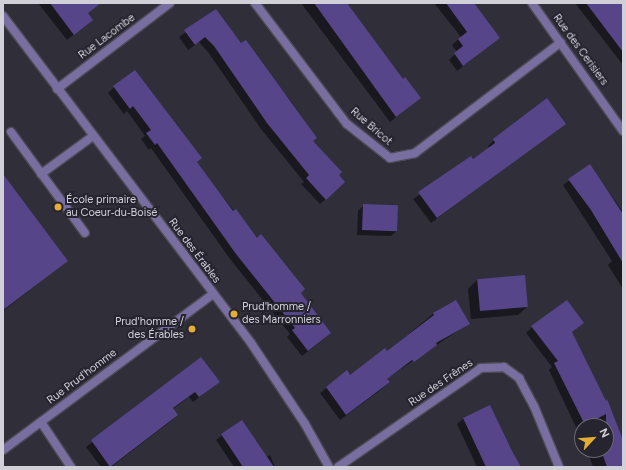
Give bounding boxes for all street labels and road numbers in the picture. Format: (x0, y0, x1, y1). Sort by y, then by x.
street label: Rue Lacombe (76, 12, 138, 62)
street label: Rue des Cerisiers (550, 12, 610, 88)
street label: Rue Bricot (347, 105, 395, 149)
street label: Rue des Érables (165, 216, 223, 286)
street label: Rue Prud'homme (45, 347, 119, 407)
street label: Rue des Frênes (406, 357, 476, 409)

